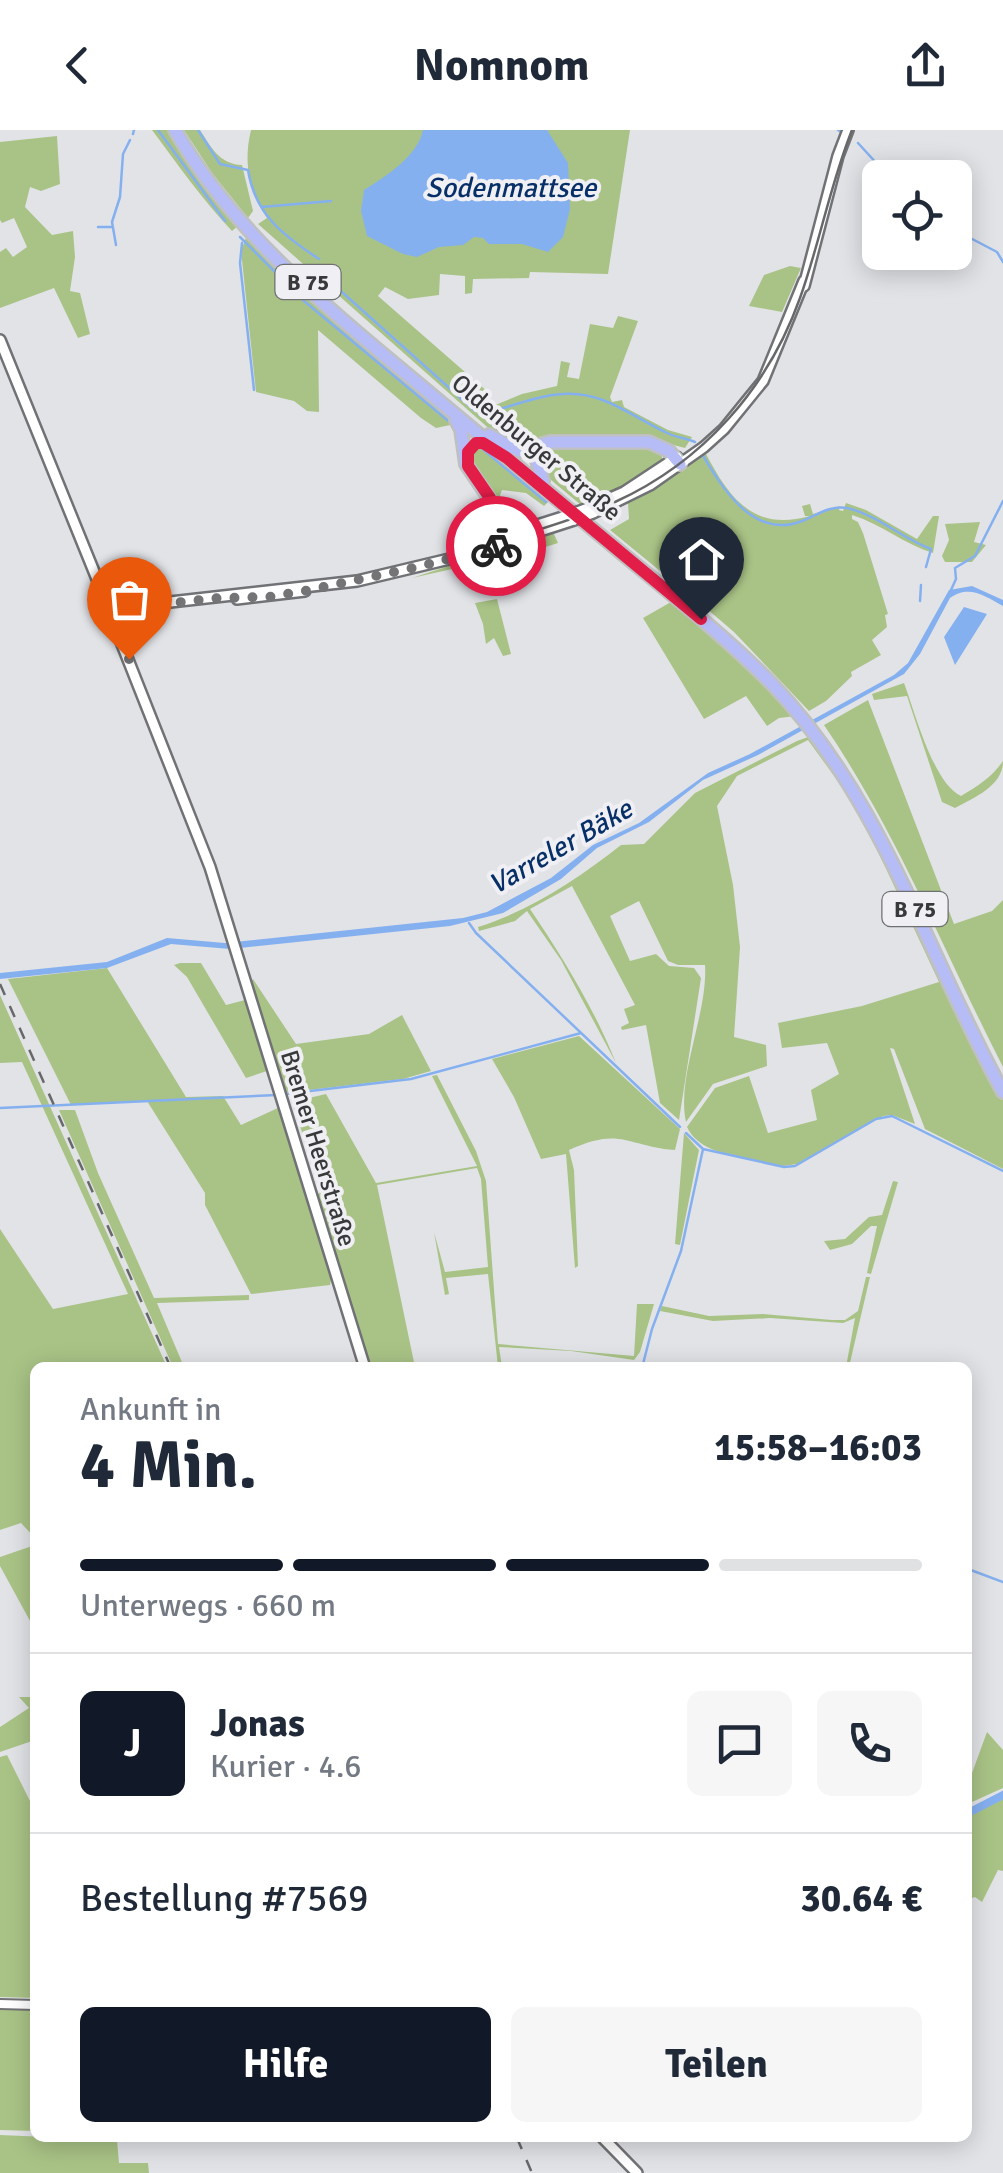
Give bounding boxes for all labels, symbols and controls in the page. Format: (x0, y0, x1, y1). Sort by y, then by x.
icon: back (50, 38, 105, 93)
text: Nomnom (414, 38, 589, 93)
icon: share (898, 38, 953, 93)
map controls (862, 160, 972, 270)
button: locate (862, 160, 972, 270)
water label: Sodenmattsee (426, 171, 598, 205)
road number: B 75 (276, 265, 340, 299)
street label: Oldenburger Straße (446, 367, 628, 527)
courier (446, 496, 546, 596)
pin (659, 517, 744, 620)
icon: bike (469, 519, 524, 574)
icon: home (674, 532, 729, 587)
pin (87, 557, 172, 660)
icon: bag (102, 572, 157, 627)
water label: Varreler Bäke (483, 791, 640, 902)
road number: B 75 (882, 892, 948, 926)
street label: Bremer Heerstraße (274, 1046, 363, 1250)
text: Ankunft in (80, 1390, 222, 1429)
text: 15:58–16:03 (714, 1424, 922, 1471)
text: 4 Min. (80, 1426, 257, 1506)
text: Unterwegs · 660 m (80, 1586, 336, 1625)
button: chat (687, 1691, 792, 1796)
button: phone (817, 1691, 922, 1796)
text: Jonas (210, 1700, 305, 1747)
text: J (124, 1720, 141, 1767)
text: Kurier · 4.6 (210, 1747, 362, 1786)
text: Bestellung #7569 (80, 1875, 369, 1922)
text: 30.64 € (800, 1875, 922, 1922)
button: Hilfe (80, 2007, 491, 2122)
button: Teilen (511, 2007, 922, 2122)

